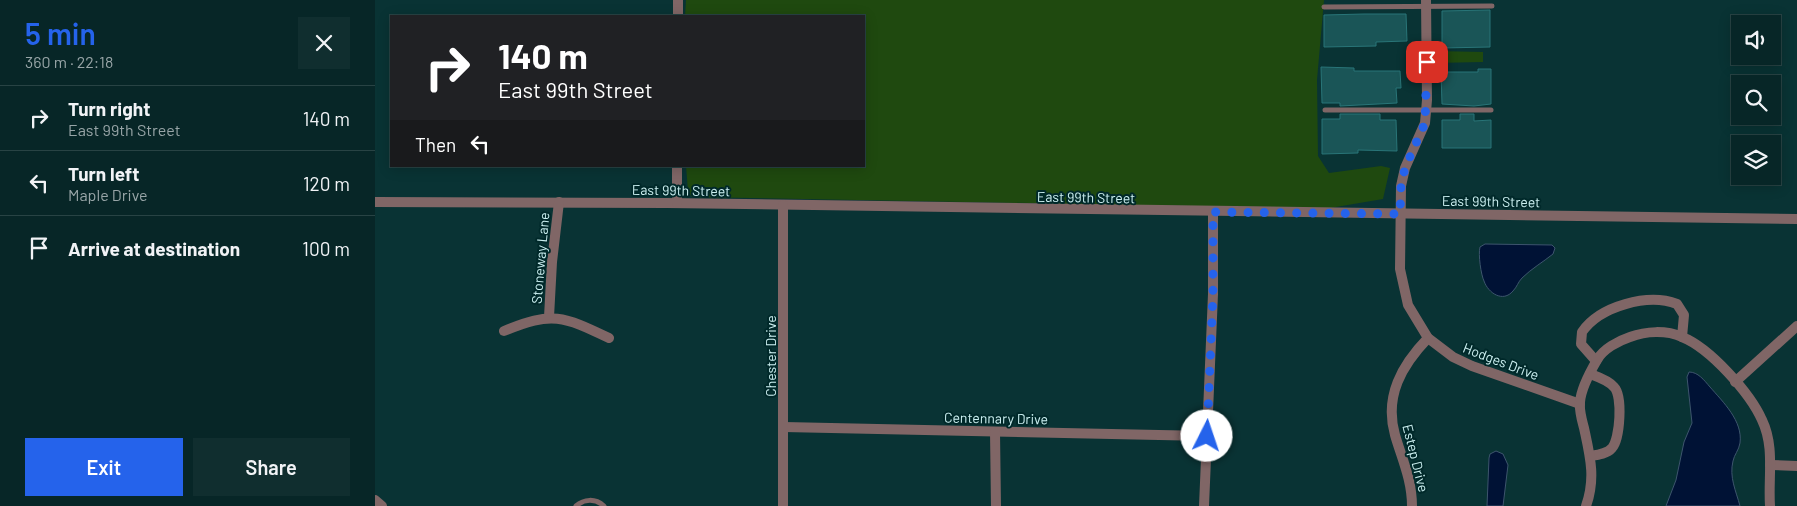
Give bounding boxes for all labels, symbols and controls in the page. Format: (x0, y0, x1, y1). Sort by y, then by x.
text: 5 min (25, 15, 96, 51)
map controls (1731, 15, 1781, 185)
button: sound (1731, 15, 1781, 65)
button: close (298, 17, 350, 69)
text: 140 m (498, 34, 588, 76)
icon: right (415, 35, 480, 100)
pin (1406, 41, 1448, 83)
icon: arrive (1413, 48, 1441, 76)
text: 360 m · 22:18 (25, 52, 113, 71)
button: search (1731, 75, 1781, 125)
text: East 99th Street (498, 76, 653, 102)
text: Turn right (68, 97, 150, 120)
icon: right (25, 104, 53, 132)
text: 140 m (303, 107, 350, 130)
text: East 99th Street (68, 120, 181, 139)
icon: left (466, 130, 494, 158)
text: Then (415, 133, 456, 156)
button: layers (1731, 135, 1781, 185)
text: Turn left (68, 162, 139, 185)
icon: left (25, 169, 53, 197)
text: 120 m (303, 172, 350, 195)
street label: East 99th Street (632, 181, 730, 199)
text: Maple Drive (68, 185, 148, 204)
street label: East 99th Street (1037, 188, 1135, 206)
street label: East 99th Street (1442, 192, 1540, 210)
street label: Stoneway Lane (528, 212, 552, 304)
icon: arrive (25, 234, 53, 262)
text: Arrive at destination (68, 237, 240, 260)
text: 100 m (302, 237, 350, 260)
street label: Chester Drive (762, 315, 779, 397)
street label: Hodges Drive (1461, 339, 1541, 383)
street label: Centennary Drive (944, 409, 1048, 427)
position arrow (1180, 409, 1232, 461)
street label: Estep Drive (1399, 422, 1433, 494)
button: Exit (25, 438, 183, 496)
button: Share (193, 438, 350, 496)

